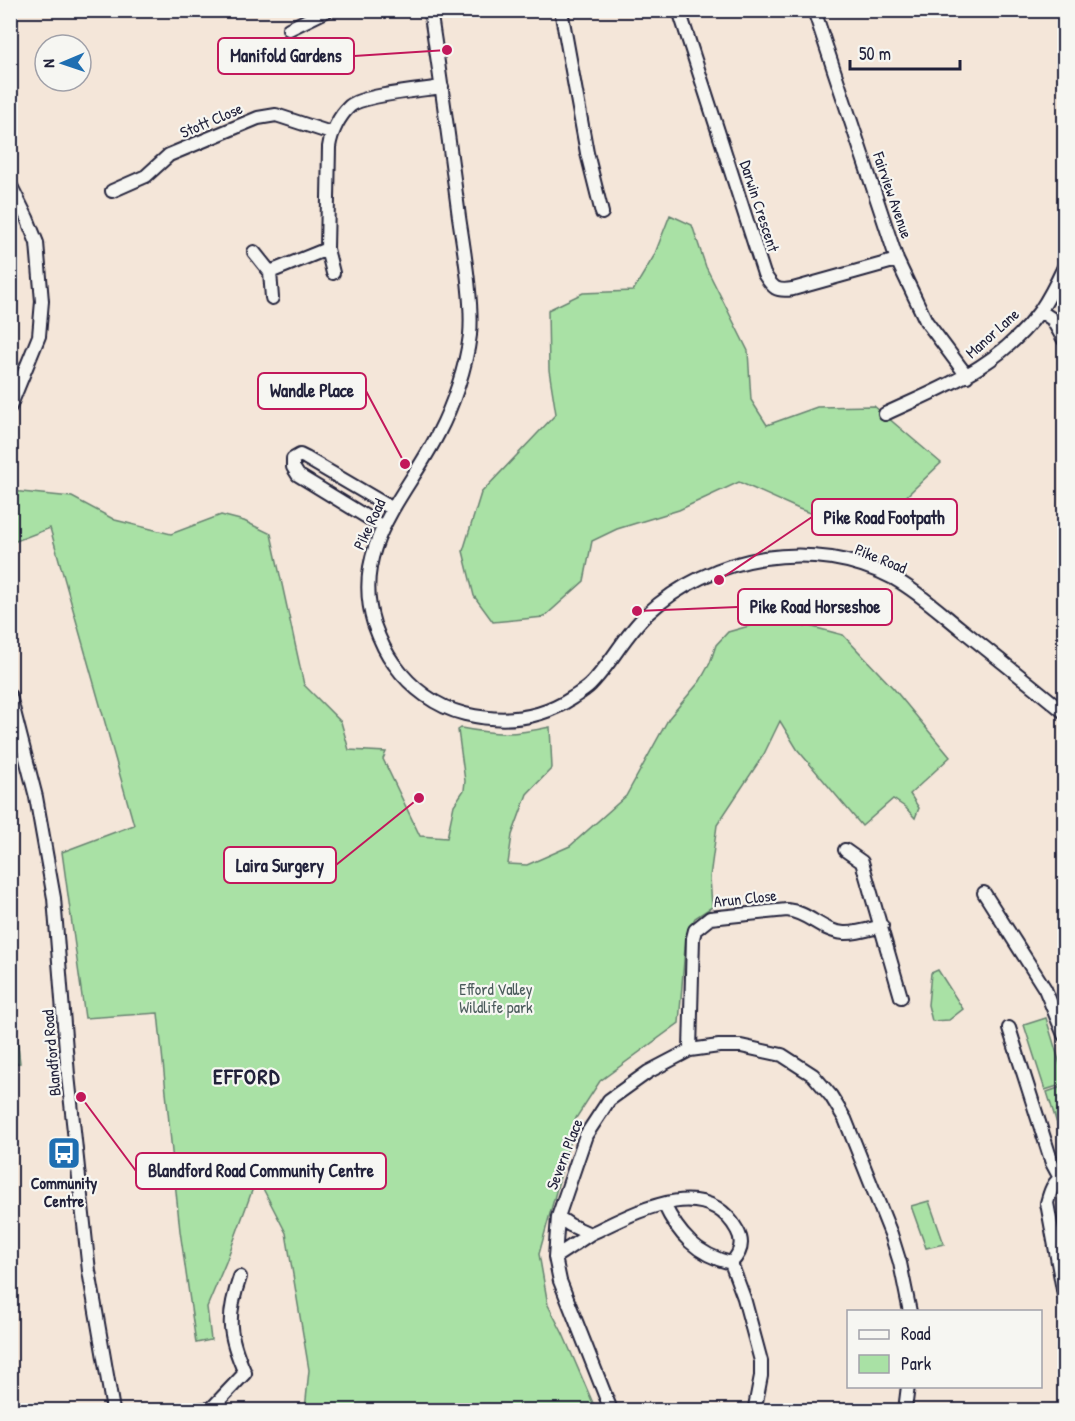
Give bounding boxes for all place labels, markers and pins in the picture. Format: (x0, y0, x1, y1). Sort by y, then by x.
callout: Manifold Gardens (218, 38, 354, 74)
callout: Wandle Place (258, 373, 366, 409)
callout: Pike Road Footpath (812, 499, 957, 535)
callout: Pike Road Horseshoe (738, 589, 892, 625)
callout: Laira Surgery (224, 847, 336, 883)
bus stop icon: Community Centre (46, 1135, 82, 1171)
callout: Blandford Road Community Centre (136, 1153, 386, 1189)
place label: Community Centre (31, 1172, 97, 1212)

